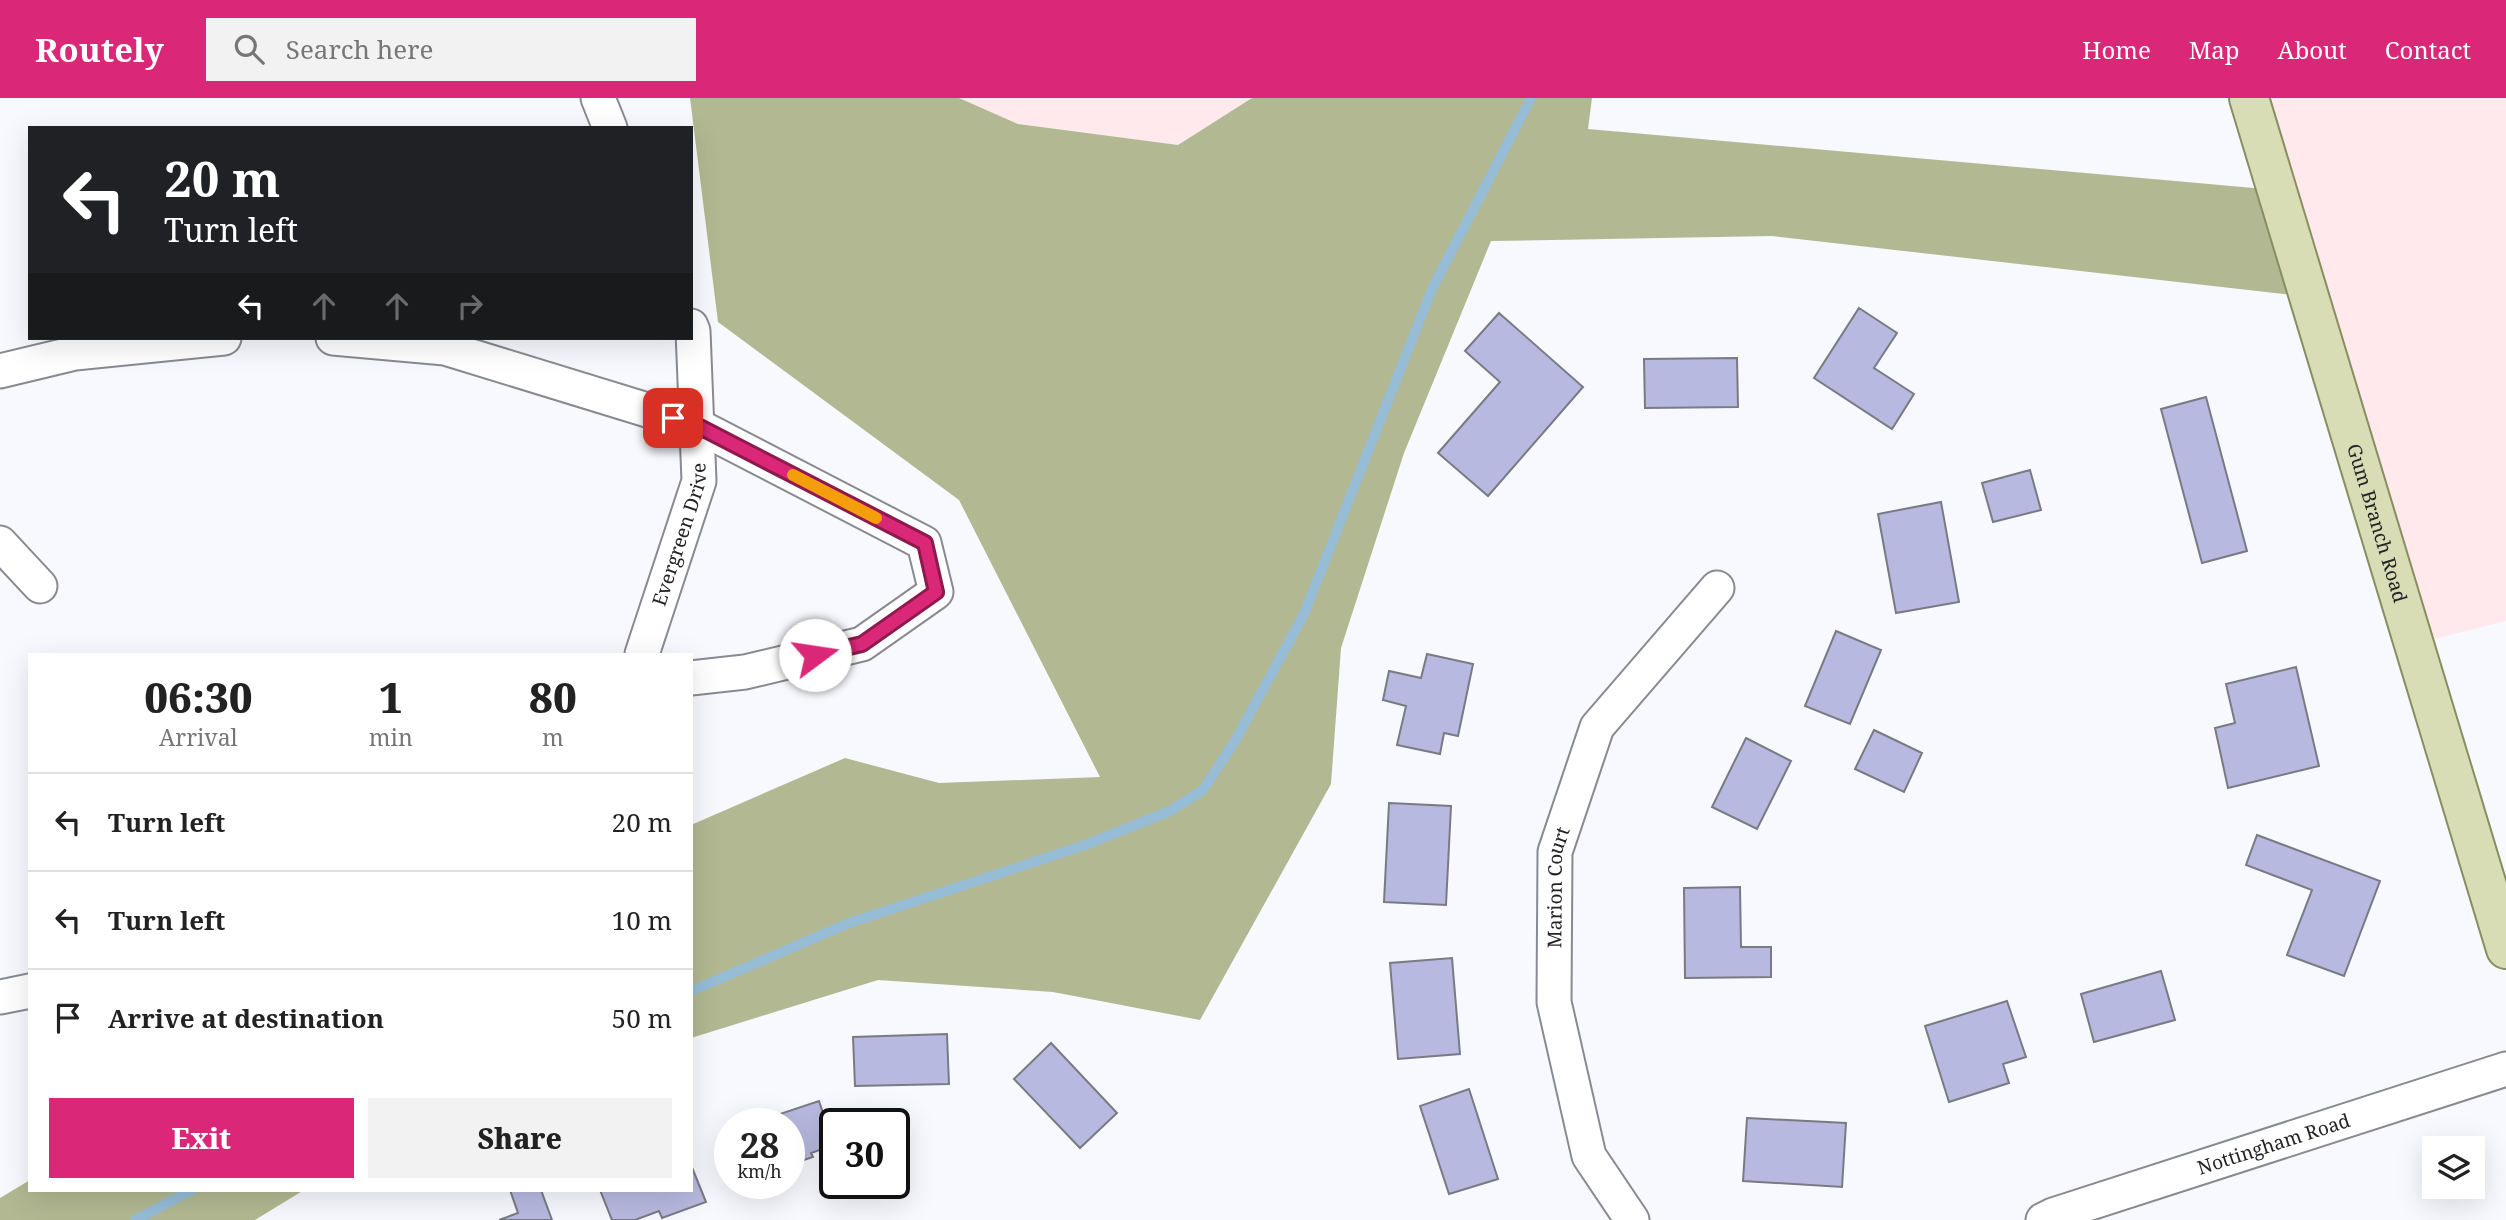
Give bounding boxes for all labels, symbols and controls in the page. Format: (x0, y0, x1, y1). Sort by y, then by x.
search box (206, 18, 696, 81)
text: Routely (35, 27, 164, 72)
icon: search (230, 30, 268, 68)
text: Search here (286, 31, 433, 67)
text: Home (2082, 33, 2151, 66)
text: Map (2189, 33, 2240, 66)
text: About (2278, 33, 2347, 66)
text: Contact (2385, 33, 2471, 66)
text: 20 m (164, 145, 280, 211)
icon: left (49, 154, 140, 245)
text: Turn left (164, 208, 298, 251)
icon: left (232, 287, 270, 325)
icon: ahead (305, 287, 343, 325)
icon: ahead (378, 287, 416, 325)
icon: right (451, 287, 489, 325)
pin (643, 388, 703, 448)
icon: arrive (654, 399, 692, 437)
street label: Gum Branch Road (2341, 440, 2414, 606)
street label: Evergreen Drive (646, 462, 712, 609)
position arrow (778, 618, 852, 692)
text: 06:30 (144, 668, 253, 725)
text: 1 (379, 668, 403, 725)
text: 80 (529, 668, 577, 725)
text: Arrival (159, 721, 238, 753)
text: min (369, 721, 413, 753)
text: m (542, 721, 564, 753)
icon: left (49, 803, 87, 841)
text: Turn left (108, 804, 225, 840)
text: 20 m (612, 804, 672, 840)
street label: Marion Court (1541, 823, 1576, 948)
icon: left (49, 901, 87, 939)
text: Turn left (108, 902, 225, 938)
text: 10 m (612, 902, 672, 938)
icon: arrive (49, 999, 87, 1037)
text: Arrive at destination (108, 1000, 384, 1036)
text: 50 m (612, 1000, 672, 1036)
button: Exit (49, 1098, 354, 1178)
button: Share (368, 1098, 672, 1178)
street label: Nottingham Road (2194, 1107, 2354, 1181)
speed limit sign: 30 (819, 1108, 910, 1199)
text: 28 (740, 1121, 779, 1168)
map controls (2422, 1136, 2485, 1199)
button: layers (2422, 1136, 2485, 1199)
text: km/h (737, 1159, 782, 1183)

